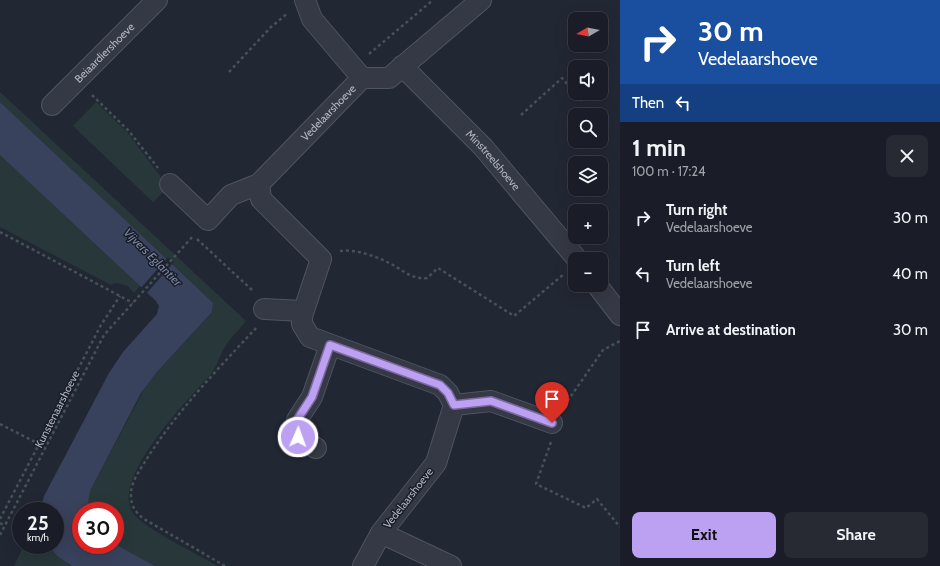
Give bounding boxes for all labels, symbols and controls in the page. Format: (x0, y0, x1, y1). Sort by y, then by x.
north arrow (568, 12, 608, 52)
map controls (568, 12, 608, 292)
text: 30 m (698, 14, 764, 48)
icon: right (632, 16, 684, 68)
street label: Beiaardiershoeve (71, 19, 138, 86)
text: Vedelaarshoeve (698, 48, 818, 70)
button: sound (568, 60, 608, 100)
street label: Vedelaarshoeve (298, 81, 359, 144)
icon: left (672, 92, 694, 114)
text: Then (632, 94, 664, 112)
button: search (568, 108, 608, 148)
street label: Minstreelshoeve (463, 127, 524, 193)
text: 1 min (632, 133, 686, 162)
button: close (886, 135, 928, 177)
button: layers (568, 156, 608, 196)
text: 100 m · 17:24 (632, 163, 705, 179)
text: Turn right (666, 201, 727, 219)
button: + (568, 204, 608, 244)
icon: right (632, 207, 654, 229)
text: 30 m (893, 209, 928, 227)
text: Vedelaarshoeve (666, 219, 752, 235)
water label: Vijvers Eglantier (121, 225, 186, 290)
button: − (568, 252, 608, 292)
text: Turn left (666, 257, 720, 275)
icon: left (632, 263, 654, 285)
text: 40 m (892, 265, 928, 283)
text: Vedelaarshoeve (666, 275, 752, 291)
icon: arrive (632, 319, 654, 341)
text: Arrive at destination (666, 321, 796, 339)
text: 30 m (893, 321, 928, 339)
street label: Kunstenaarshoeve (31, 368, 83, 450)
pin (535, 382, 569, 423)
icon: arrive (541, 388, 563, 410)
position arrow (277, 416, 319, 458)
street label: Vedelaarshoeve (380, 465, 436, 531)
speed limit sign: 30 (72, 502, 124, 554)
text: 25 (27, 511, 49, 535)
button: Exit (632, 512, 776, 558)
button: Share (784, 512, 928, 558)
text: km/h (27, 531, 49, 544)

